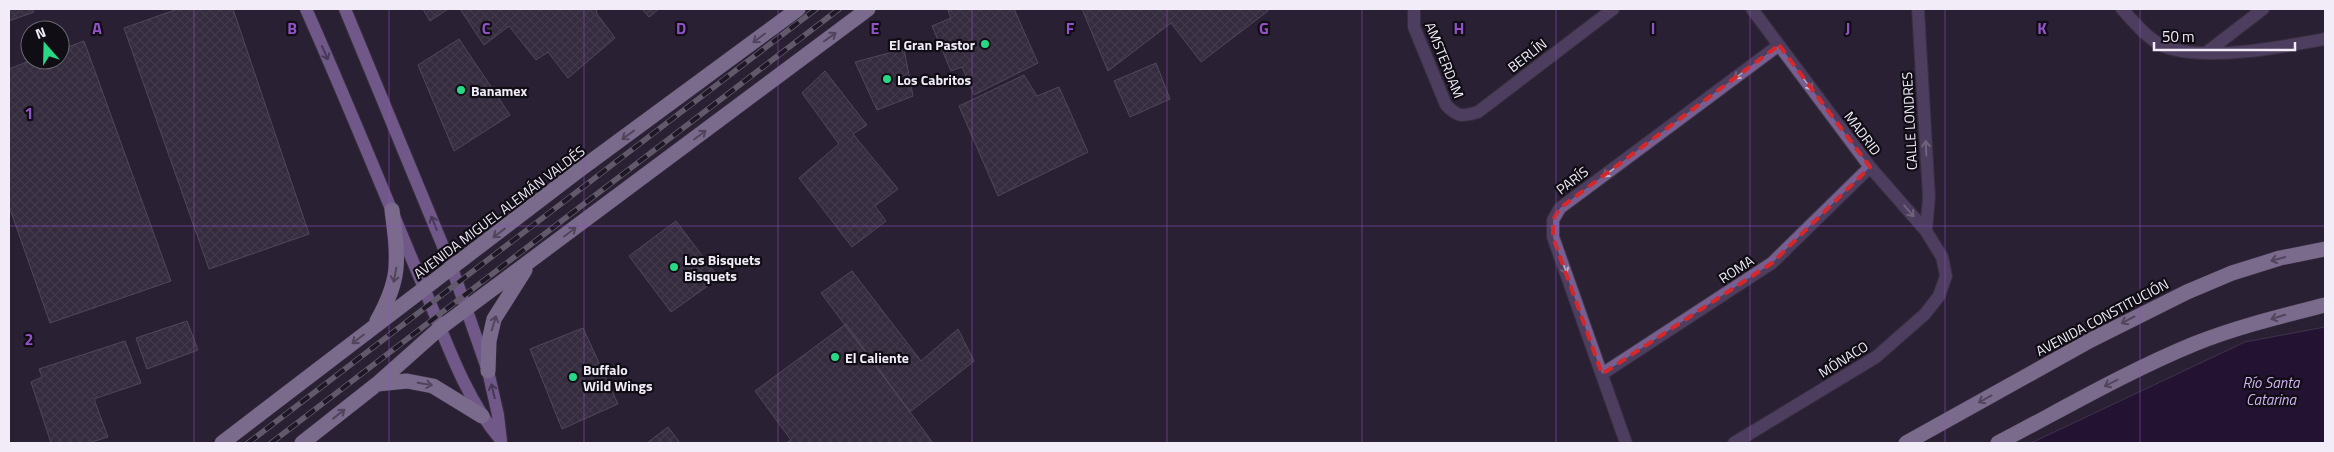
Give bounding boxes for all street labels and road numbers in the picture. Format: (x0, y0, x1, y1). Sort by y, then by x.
street label: AMSTERDAM (1420, 19, 1470, 101)
street label: BERLÍN (1503, 33, 1551, 77)
street label: CALLE LONDRES (1896, 71, 1922, 171)
street label: MADRID (1839, 107, 1887, 159)
street label: AVENIDA MIGUEL ALEMÁN VALDÉS (409, 140, 589, 284)
street label: PARÍS (1551, 161, 1593, 199)
street label: ROMA (1714, 249, 1758, 288)
street label: AVENIDA CONSTITUCIÓN (2032, 273, 2172, 361)
street label: MÓNACO (1814, 335, 1872, 383)

